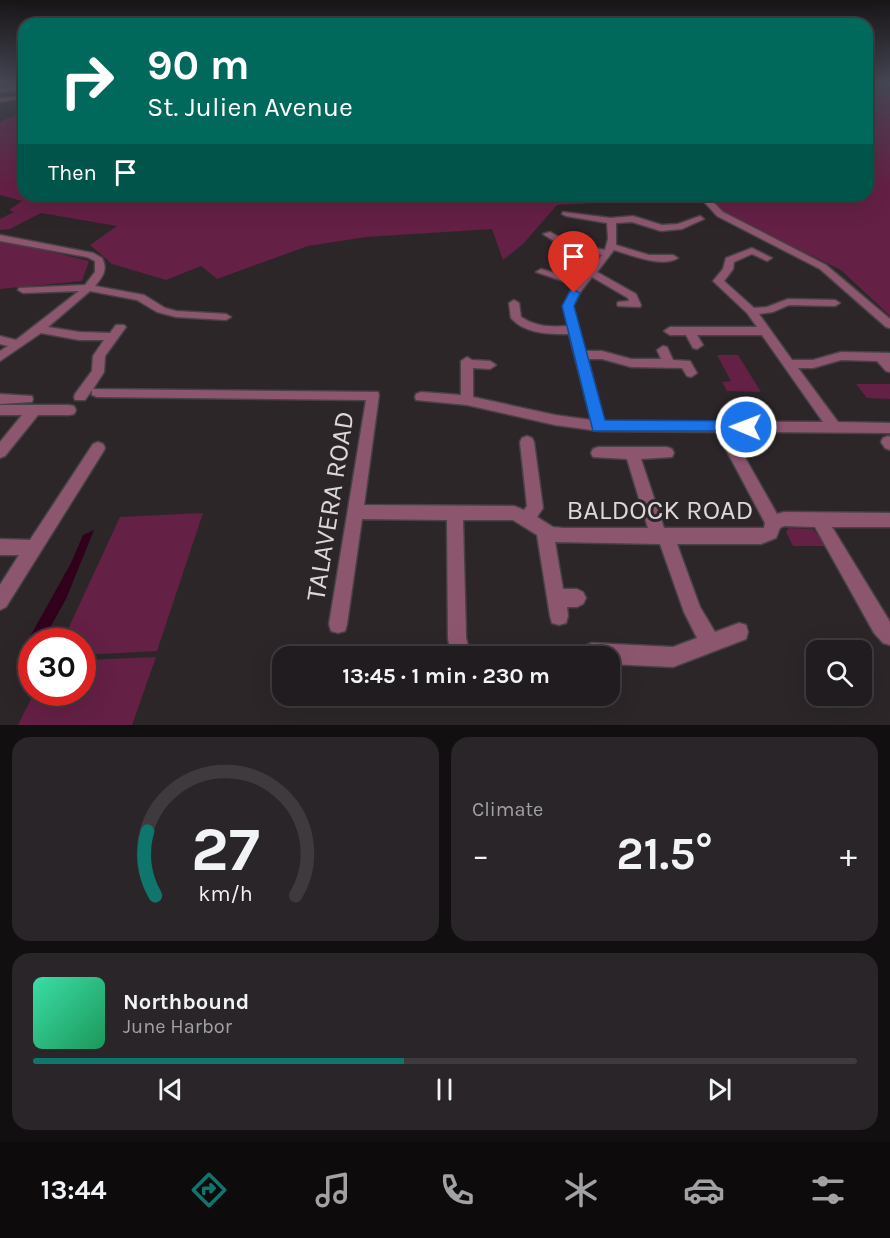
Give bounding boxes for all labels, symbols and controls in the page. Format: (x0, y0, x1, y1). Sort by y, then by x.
text: 90 m (147, 40, 250, 90)
icon: right (48, 42, 126, 120)
text: St. Julien Avenue (147, 91, 353, 123)
icon: arrive (109, 156, 142, 189)
text: Then (48, 160, 97, 186)
pin (548, 231, 599, 293)
icon: arrive (557, 240, 590, 273)
position arrow (714, 395, 778, 459)
street label: TALAVERA ROAD (299, 409, 361, 603)
street label: BALDOCK ROAD (567, 494, 753, 526)
speed limit sign: 30 (18, 628, 96, 706)
map controls (806, 640, 872, 706)
button: search (806, 640, 872, 706)
text: 13:45 · 1 min · 230 m (342, 663, 550, 689)
text: Climate (472, 798, 543, 821)
text: 27 (191, 813, 260, 886)
text: 21.5° (616, 828, 713, 880)
text: − (472, 836, 489, 874)
text: + (840, 836, 857, 874)
text: km/h (198, 881, 253, 906)
text: Northbound (123, 989, 249, 1015)
text: June Harbor (123, 1015, 232, 1038)
icon: previous (154, 1073, 187, 1106)
icon: pause (428, 1073, 461, 1106)
icon: next (703, 1073, 736, 1106)
icon: directions (188, 1169, 230, 1211)
icon: music (312, 1169, 354, 1211)
icon: phone (436, 1169, 478, 1211)
icon: climate (560, 1169, 602, 1211)
icon: car (683, 1169, 725, 1211)
icon: filters (807, 1169, 849, 1211)
text: 13:44 (41, 1174, 107, 1206)

